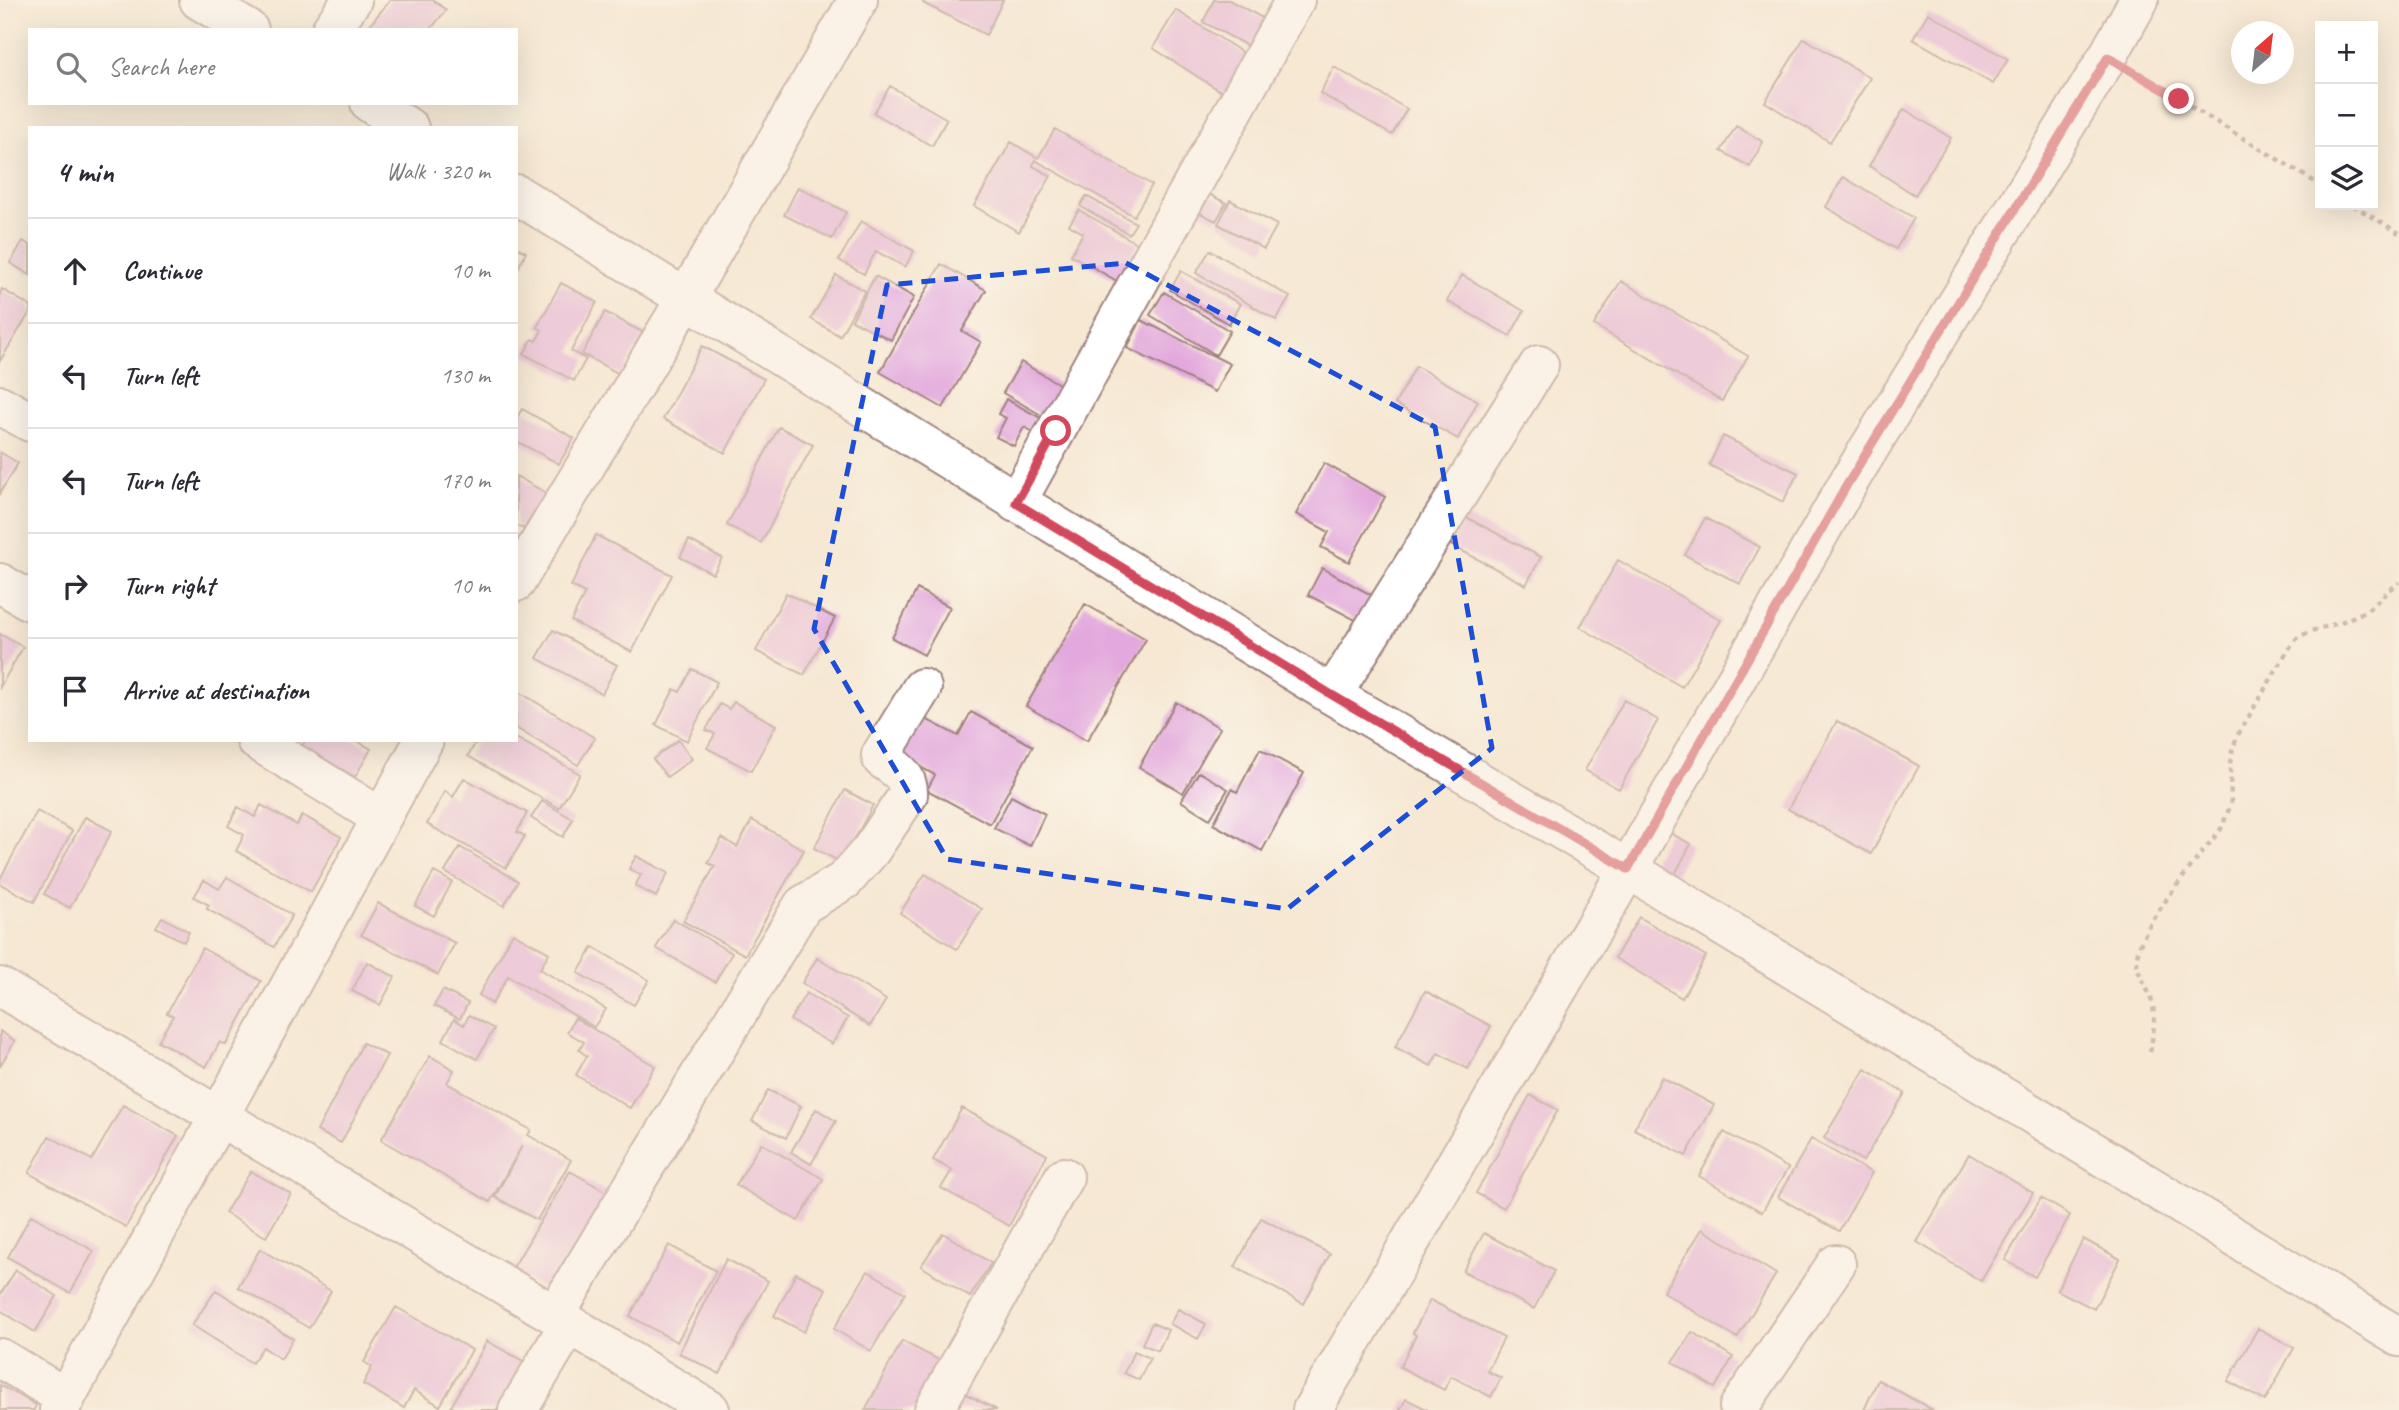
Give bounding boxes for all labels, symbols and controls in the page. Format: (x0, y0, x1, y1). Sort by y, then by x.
north arrow (2231, 21, 2294, 84)
map controls (2315, 21, 2378, 210)
button: + (2315, 21, 2378, 84)
search box (28, 28, 518, 105)
icon: search (52, 48, 90, 86)
text: Search here (108, 50, 214, 83)
route end (2163, 83, 2194, 114)
button: − (2315, 84, 2378, 147)
button: layers (2315, 147, 2378, 210)
text: 4 min (56, 153, 113, 191)
text: Walk · 320 m (386, 157, 490, 186)
icon: ahead (56, 252, 94, 290)
text: Continue (123, 254, 201, 287)
text: 10 m (451, 256, 490, 285)
icon: left (56, 357, 94, 395)
text: Turn left (123, 359, 198, 392)
text: 130 m (441, 361, 490, 390)
route start (1040, 415, 1071, 446)
icon: left (56, 462, 94, 500)
text: Turn left (123, 464, 198, 497)
text: 170 m (441, 466, 490, 495)
icon: right (56, 567, 94, 605)
text: Turn right (123, 569, 214, 602)
text: 10 m (451, 571, 490, 600)
icon: arrive (56, 672, 94, 710)
text: Arrive at destination (123, 674, 309, 707)

